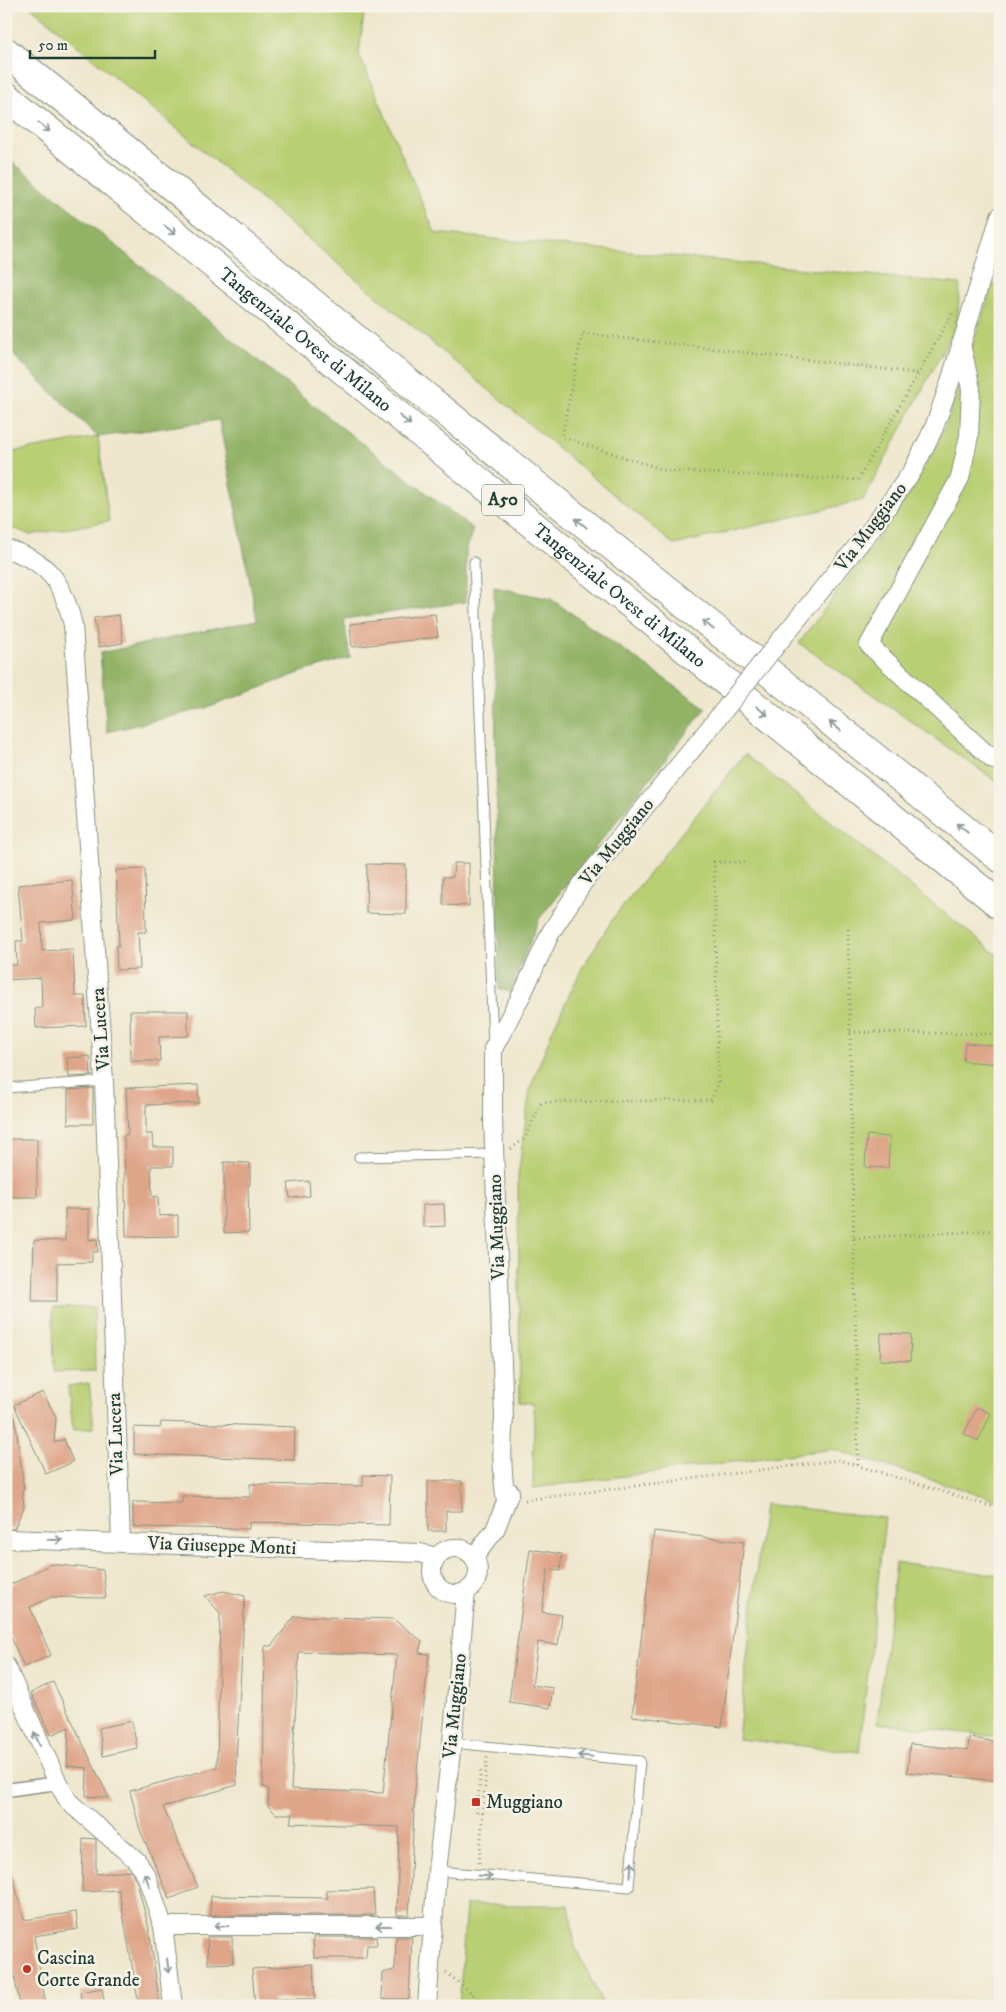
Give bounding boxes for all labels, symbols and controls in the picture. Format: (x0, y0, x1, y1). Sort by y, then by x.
scale bar (30, 28, 155, 60)
text: 50 m (38, 36, 68, 55)
one-way arrow (37, 122, 50, 133)
one-way arrow (163, 224, 176, 235)
street label: Tangenziale Ovest di Milano (214, 262, 397, 417)
one-way arrow (398, 415, 411, 426)
street label: Via Muggiano (829, 478, 912, 577)
road number: A50 (482, 484, 524, 516)
one-way arrow (575, 517, 588, 528)
street label: Tangenziale Ovest di Milano (528, 518, 711, 673)
one-way arrow (702, 619, 715, 630)
one-way arrow (755, 705, 768, 716)
one-way arrow (829, 721, 842, 732)
street label: Via Muggiano (574, 794, 659, 891)
one-way arrow (956, 822, 969, 833)
street label: Via Lucera (87, 987, 115, 1072)
street label: Via Muggiano (484, 1174, 510, 1281)
street label: Via Lucera (103, 1392, 129, 1477)
street label: Via Giuseppe Monti (146, 1532, 297, 1560)
one-way arrow (46, 1535, 63, 1545)
street label: Via Muggiano (438, 1652, 472, 1761)
one-way arrow (32, 1732, 42, 1747)
one-way arrow (578, 1751, 594, 1761)
place label: Muggiano (486, 1791, 563, 1814)
marker: Muggiano (470, 1796, 482, 1808)
one-way arrow (626, 1861, 635, 1877)
one-way arrow (477, 1871, 493, 1880)
one-way arrow (142, 1873, 152, 1888)
one-way arrow (213, 1921, 229, 1931)
one-way arrow (375, 1921, 392, 1931)
place label: Cascina Corte Grande (37, 1947, 140, 1992)
one-way arrow (163, 1958, 173, 1974)
marker: Cascina Corte Grande (21, 1963, 33, 1975)

